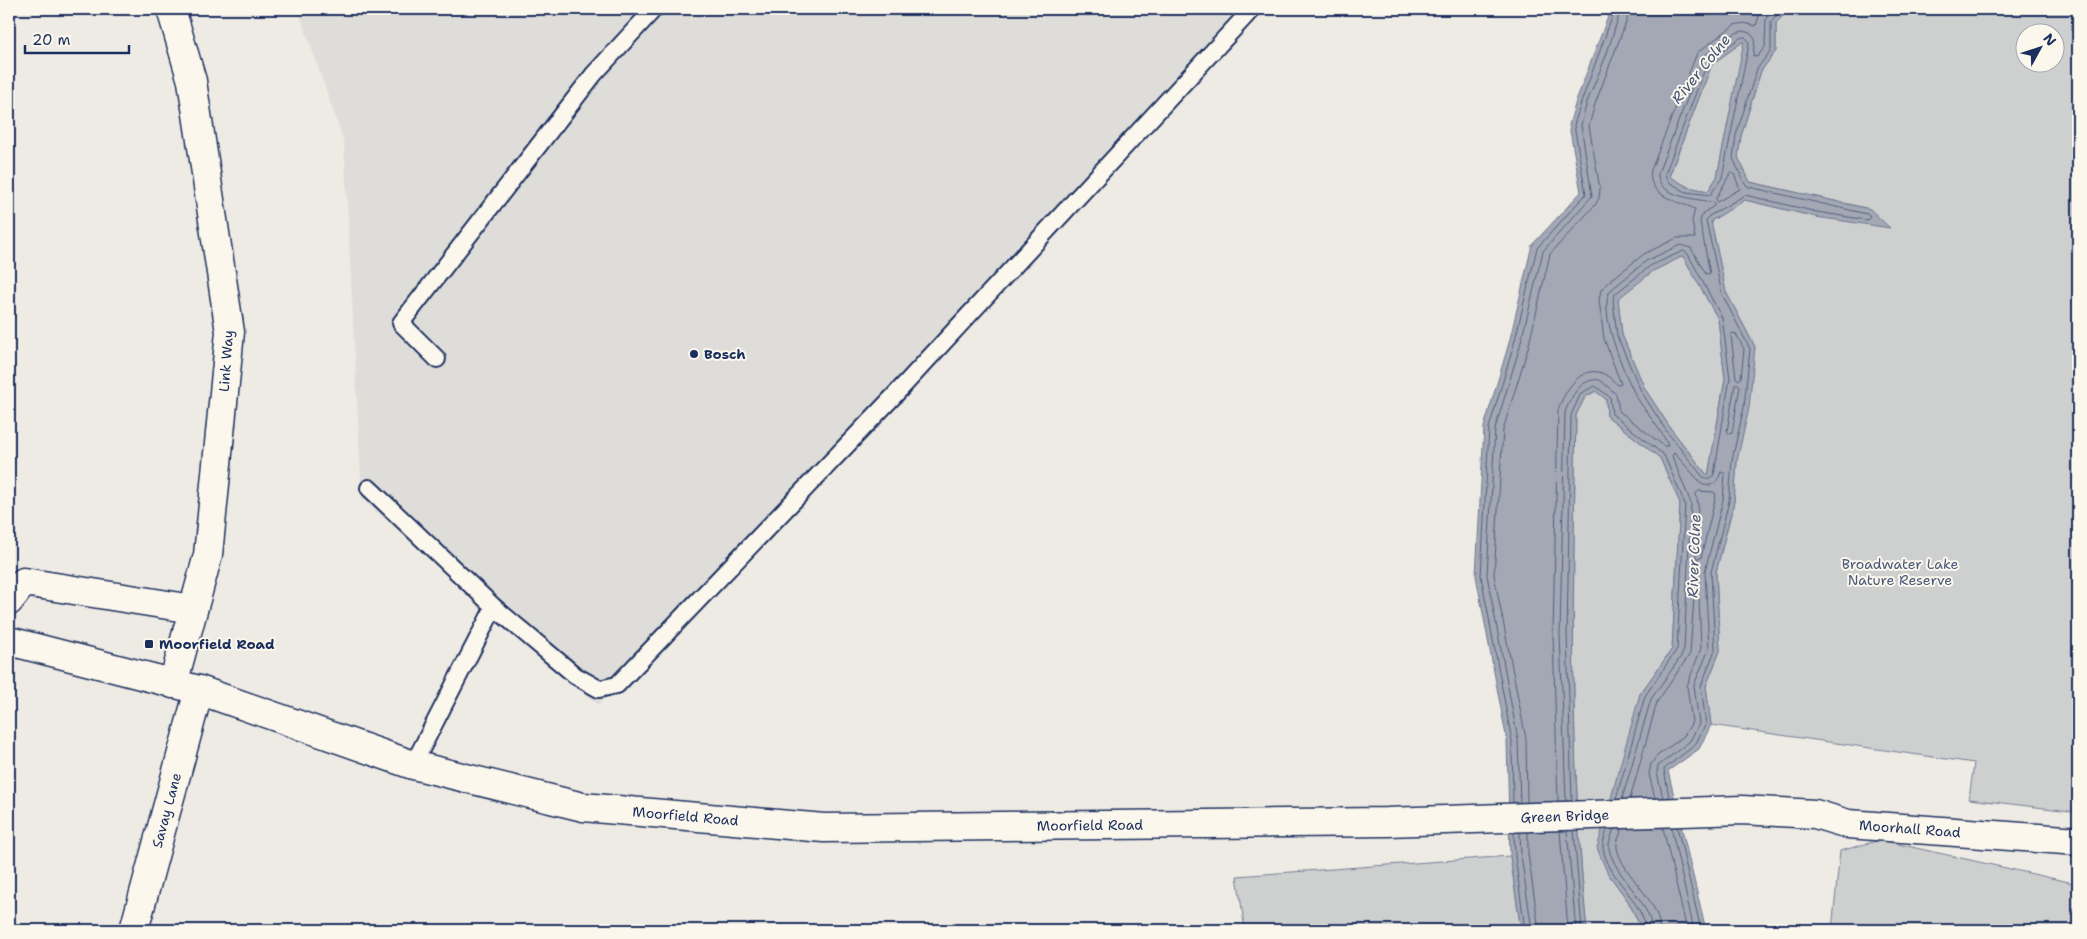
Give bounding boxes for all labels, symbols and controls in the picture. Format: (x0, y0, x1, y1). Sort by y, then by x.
scale bar (25, 22, 129, 54)
north arrow (2014, 22, 2064, 72)
text: 20 m (32, 30, 71, 50)
water label: River Colne (1667, 30, 1735, 108)
text: N (2039, 30, 2060, 50)
street label: Link Way (215, 330, 237, 392)
place label: Bosch (704, 345, 746, 363)
marker: Bosch (688, 348, 700, 360)
water label: River Colne (1683, 514, 1705, 598)
park label: Broadwater Lake Nature Reserve (1842, 555, 1958, 589)
place label: Moorfield Road (159, 635, 275, 653)
marker: Moorfield Road (143, 638, 155, 650)
street label: Savay Lane (148, 771, 185, 850)
street label: Moorfield Road (632, 802, 739, 830)
street label: Green Bridge (1520, 805, 1610, 826)
street label: Moorfield Road (1037, 816, 1143, 835)
street label: Moorhall Road (1859, 816, 1962, 841)

